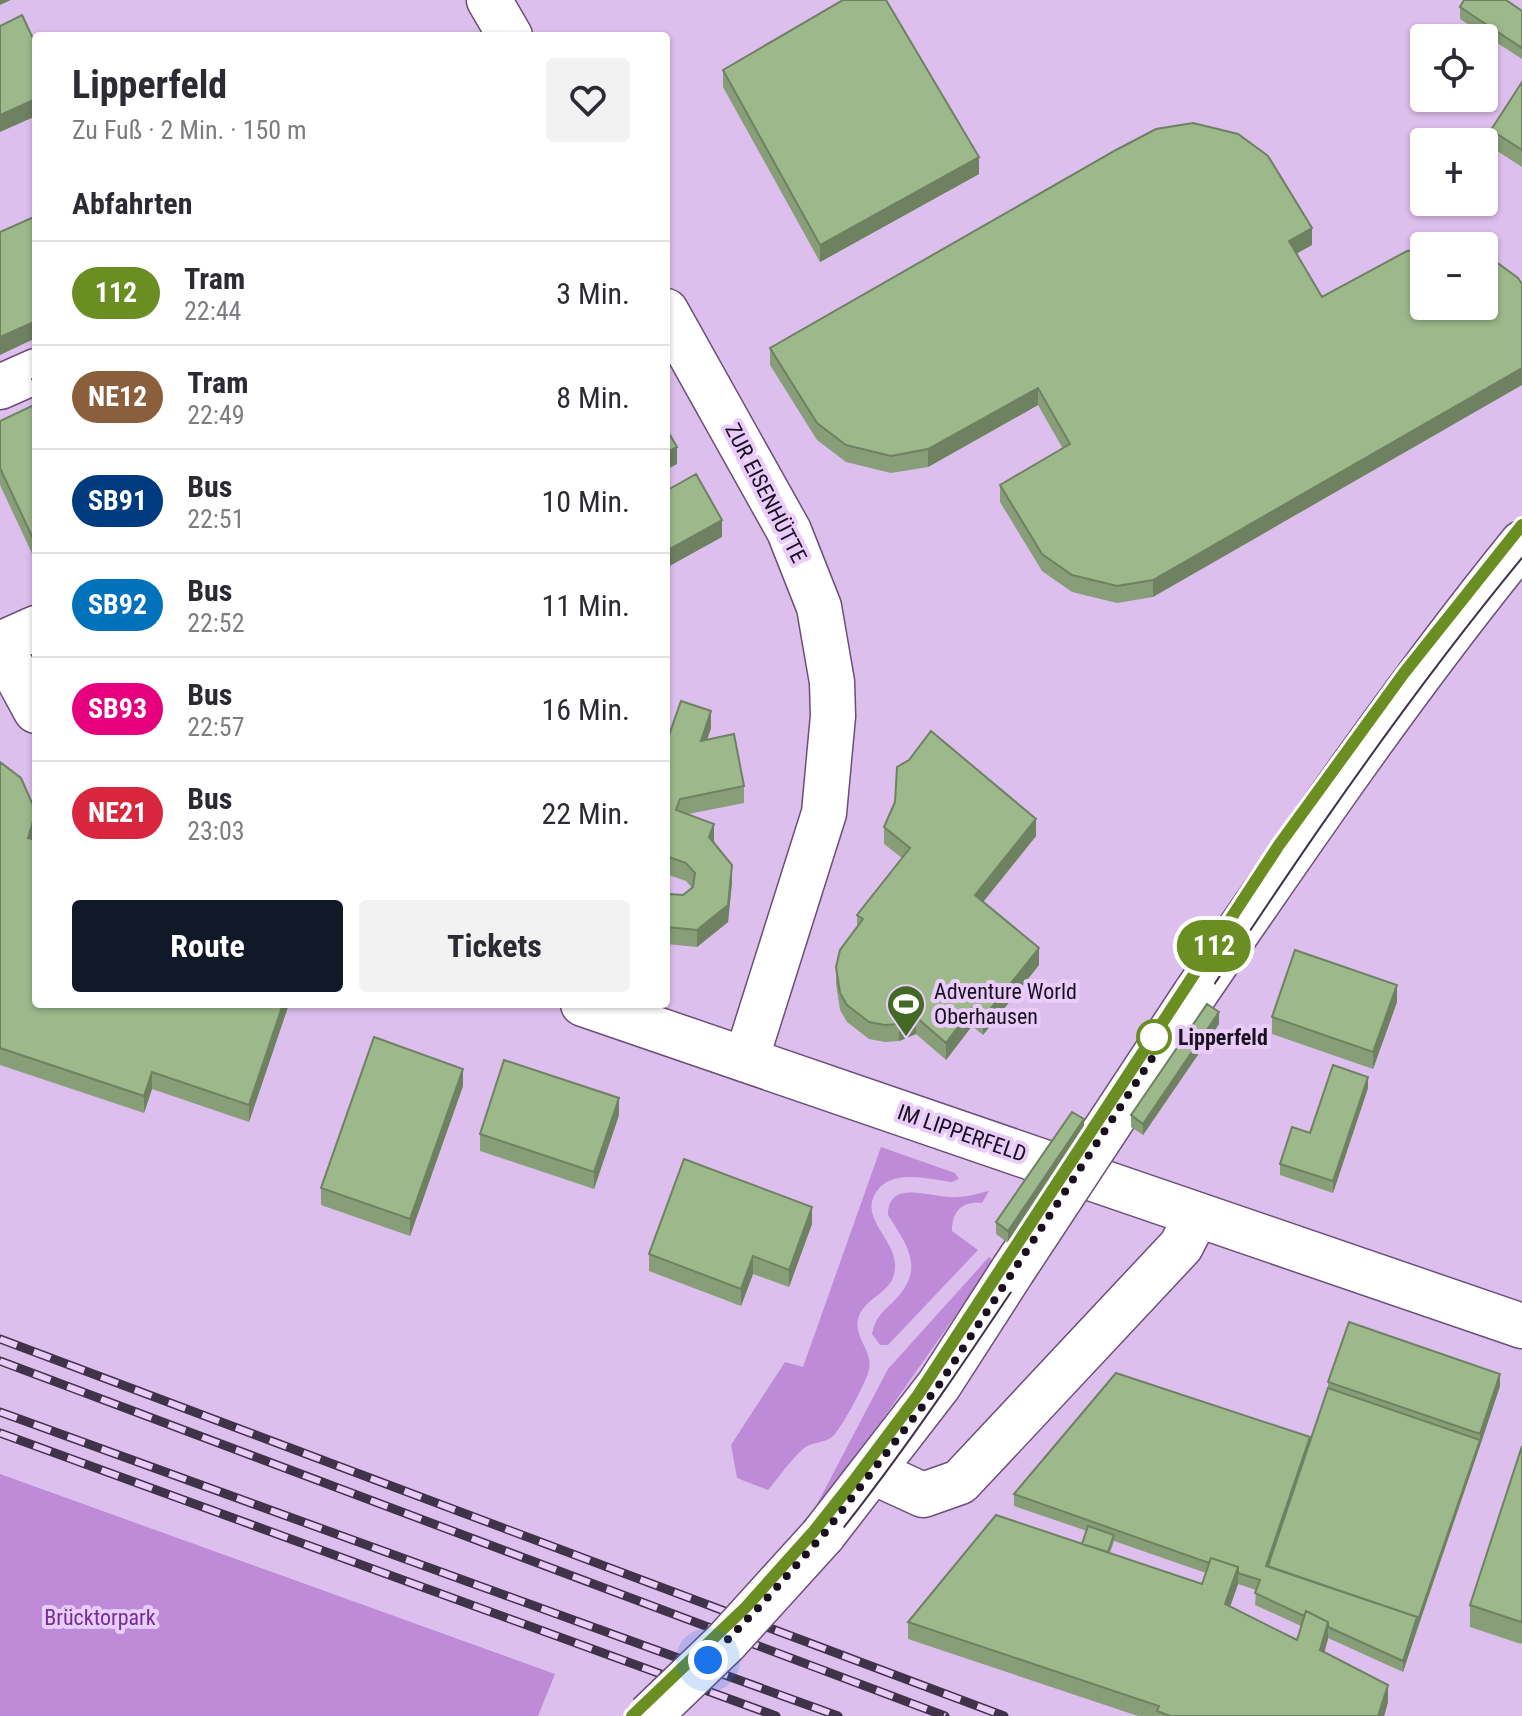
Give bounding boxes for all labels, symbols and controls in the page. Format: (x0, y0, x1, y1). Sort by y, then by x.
map controls (1410, 24, 1498, 320)
button: locate (1410, 24, 1498, 112)
button: heart (546, 58, 630, 142)
text: Lipperfeld (72, 63, 227, 107)
text: Zu Fuß · 2 Min. · 150 m (72, 115, 307, 145)
button: + (1410, 128, 1498, 216)
text: Abfahrten (72, 186, 192, 221)
button: − (1410, 232, 1498, 320)
text: Tram (184, 261, 245, 296)
text: 112 (95, 276, 137, 309)
text: 3 Min. (556, 276, 630, 311)
text: 22:44 (184, 296, 241, 326)
text: Tram (187, 365, 248, 400)
text: NE12 (88, 380, 147, 413)
text: 8 Min. (556, 380, 630, 415)
text: 22:49 (187, 400, 245, 430)
street label: ZUR EISENHÜTTE (720, 419, 812, 567)
text: Bus (187, 469, 232, 504)
text: SB91 (88, 484, 147, 517)
text: 10 Min. (542, 484, 630, 519)
text: 22:51 (187, 504, 245, 534)
text: Bus (187, 573, 232, 608)
text: SB92 (88, 588, 147, 621)
text: 11 Min. (542, 588, 630, 623)
text: 22:52 (187, 608, 245, 638)
text: Bus (187, 677, 232, 712)
text: SB93 (88, 692, 147, 725)
text: 16 Min. (542, 692, 630, 727)
text: 22:57 (187, 712, 245, 742)
text: Bus (187, 781, 232, 816)
text: NE21 (88, 796, 147, 829)
text: 22 Min. (542, 796, 630, 831)
text: 23:03 (187, 816, 245, 846)
button: Route (72, 900, 343, 992)
button: Tickets (359, 900, 630, 992)
line badge: 112 (1168, 920, 1260, 972)
text: 112 (1193, 929, 1235, 962)
place label: Adventure World Oberhausen (934, 979, 1077, 1029)
sports icon: Adventure World Oberhausen (885, 983, 927, 1038)
marker: Lipperfeld (1137, 1020, 1171, 1054)
place label: Lipperfeld (1178, 1025, 1268, 1050)
street label: IM LIPPERFELD (894, 1099, 1030, 1167)
park label: Brücktorpark (44, 1605, 156, 1630)
your location (688, 1640, 728, 1680)

